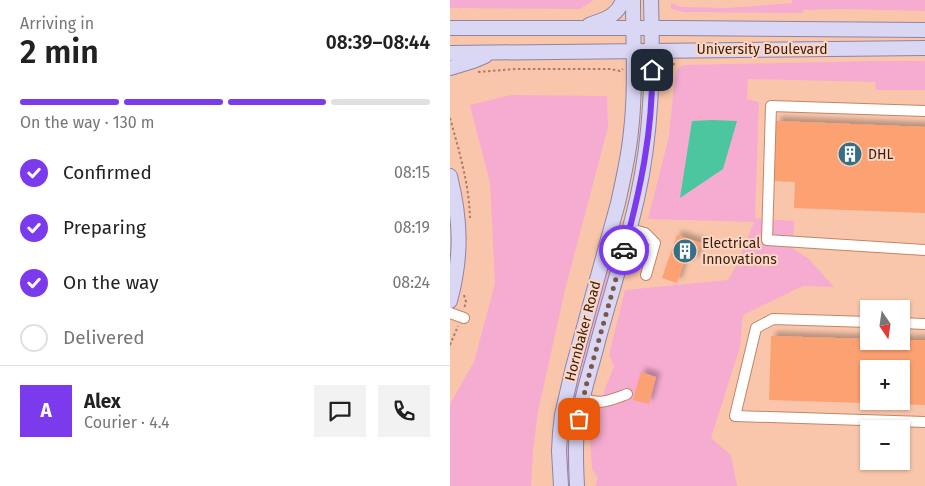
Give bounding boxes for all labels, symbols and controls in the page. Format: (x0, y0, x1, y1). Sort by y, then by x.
text: Arriving in (20, 14, 94, 33)
text: 08:39–08:44 (326, 31, 430, 54)
text: 2 min (20, 33, 99, 71)
street label: University Boulevard (696, 41, 828, 58)
pin (631, 49, 673, 91)
icon: home (638, 56, 666, 84)
text: On the way · 130 m (20, 113, 155, 132)
building icon: DHL (837, 141, 863, 167)
place label: DHL (868, 146, 894, 163)
icon: check (20, 159, 48, 187)
text: Confirmed (63, 161, 152, 184)
text: 08:15 (394, 163, 430, 182)
icon: check (20, 214, 48, 242)
text: Preparing (63, 216, 146, 239)
text: 08:19 (394, 218, 430, 237)
courier (599, 225, 649, 275)
place label: Electrical Innovations (702, 235, 777, 268)
icon: car (610, 236, 638, 264)
building icon: Electrical Innovations (672, 238, 698, 264)
icon: check (20, 269, 48, 297)
text: On the way (63, 271, 159, 294)
text: 08:24 (392, 273, 430, 292)
street label: Hornbaker Road (561, 279, 605, 383)
north arrow (860, 300, 910, 350)
map controls (860, 300, 910, 470)
text: Delivered (63, 326, 145, 349)
button: + (860, 360, 910, 410)
button: chat (314, 385, 366, 437)
button: phone (378, 385, 430, 437)
text: Alex (84, 390, 121, 413)
pin (558, 398, 600, 440)
text: A (40, 399, 52, 422)
icon: bag (565, 405, 593, 433)
text: Courier · 4.4 (84, 413, 170, 432)
button: − (860, 420, 910, 470)

